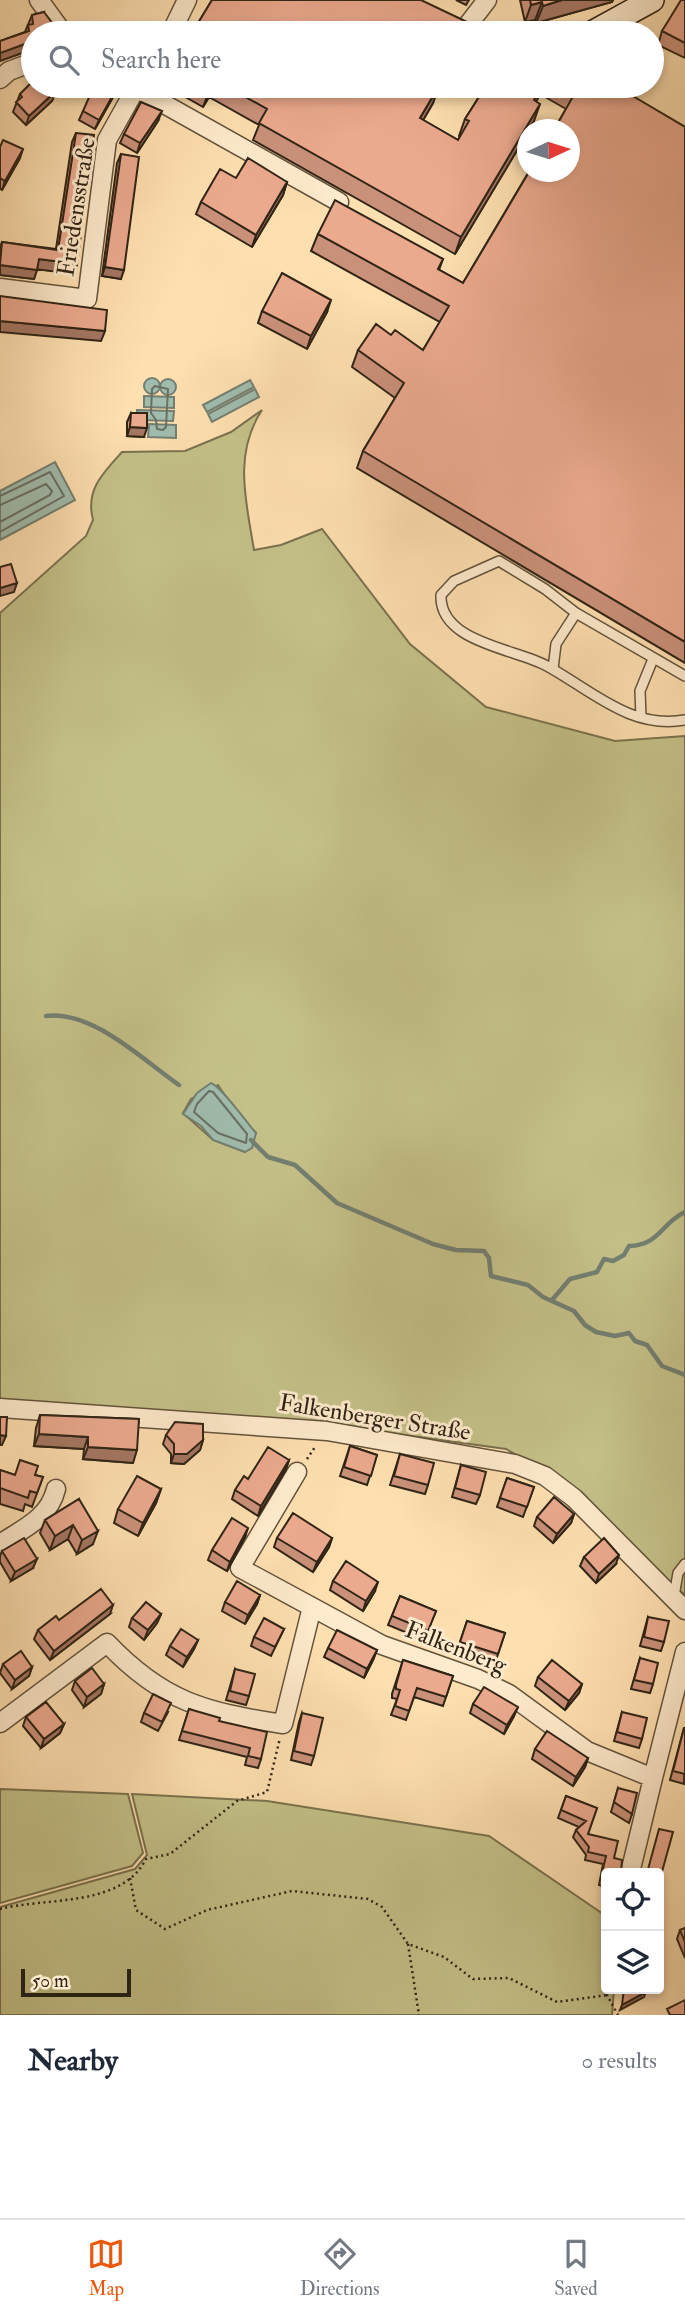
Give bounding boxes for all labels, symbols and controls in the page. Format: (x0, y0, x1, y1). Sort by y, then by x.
search box (21, 21, 664, 98)
icon: search (45, 41, 83, 79)
text: Search here (101, 44, 221, 76)
north arrow (517, 119, 580, 182)
street label: Friedensstraße (50, 136, 103, 279)
street label: Falkenberger Straße (277, 1387, 473, 1448)
street label: Falkenberg (401, 1614, 512, 1681)
map controls (601, 1868, 664, 1994)
button: locate (601, 1868, 664, 1931)
button: layers (601, 1931, 664, 1994)
scale bar (21, 1966, 131, 1998)
text: 50 m (32, 1969, 69, 1993)
text: Nearby (28, 2042, 118, 2079)
text: 0 results (581, 2046, 657, 2075)
tab: Map (87, 2235, 125, 2301)
tab: Directions (300, 2235, 380, 2301)
tab: Saved (554, 2235, 598, 2301)

